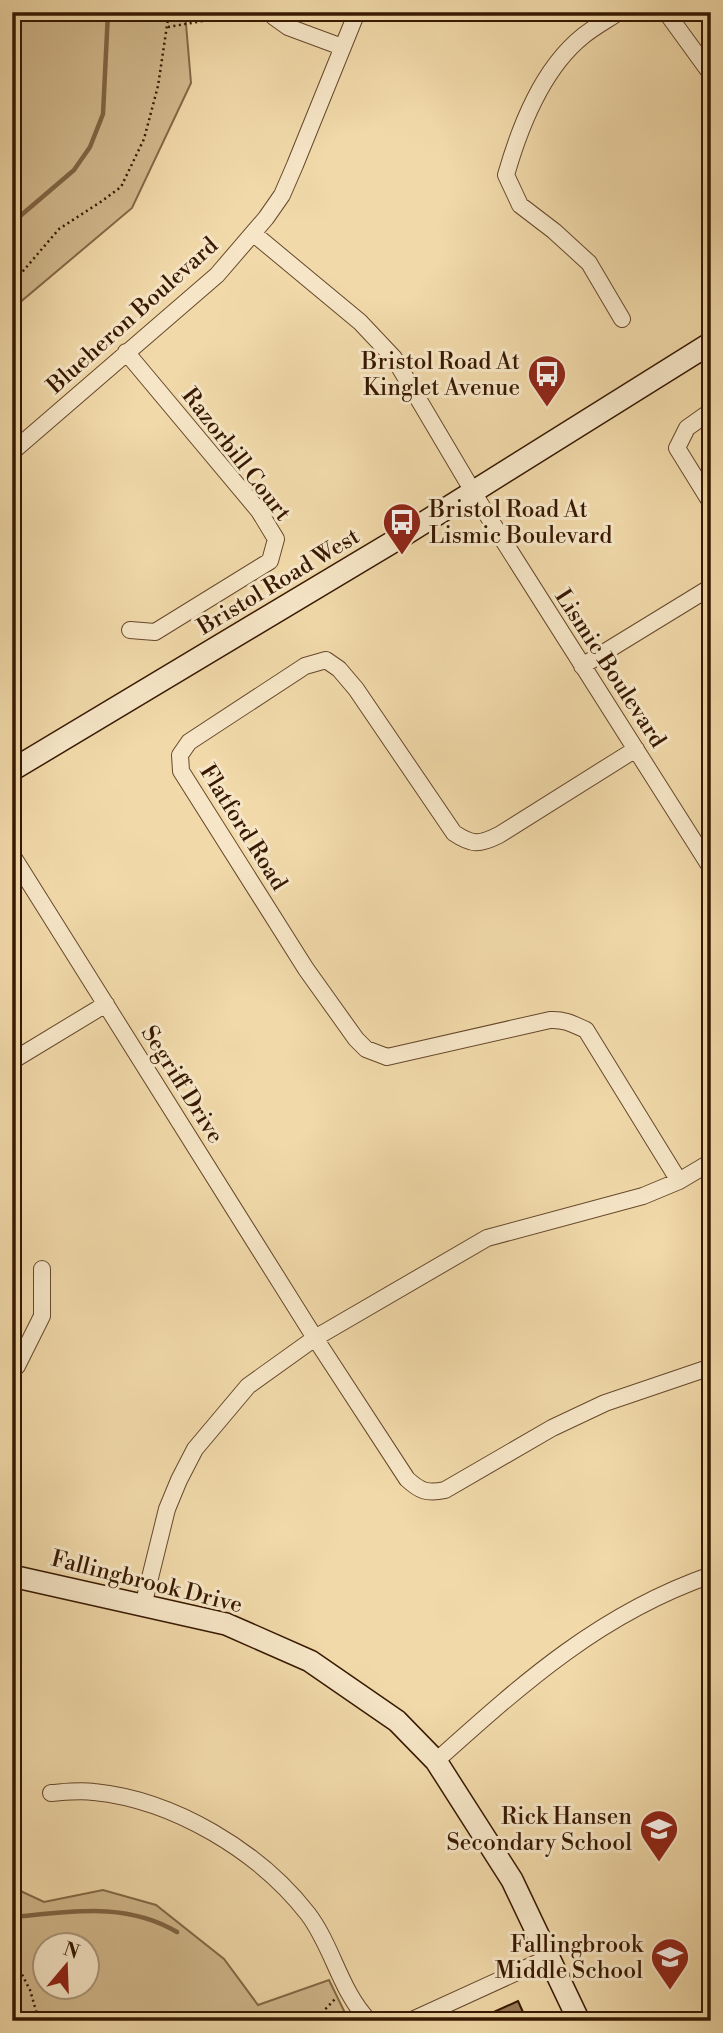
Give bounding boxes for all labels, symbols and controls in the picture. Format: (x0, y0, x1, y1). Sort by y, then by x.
street label: Blueheron Boulevard (41, 232, 224, 401)
place label: Bristol Road At Kinglet Avenue (360, 348, 520, 402)
bus stop icon: Bristol Road At Kinglet Avenue (526, 353, 568, 408)
street label: Razorbill Court (175, 382, 297, 527)
place label: Bristol Road At Lismic Boulevard (428, 496, 612, 550)
bus stop icon: Bristol Road At Lismic Boulevard (381, 501, 423, 556)
street label: Bristol Road West (191, 522, 365, 642)
street label: Lismic Boulevard (548, 584, 672, 753)
street label: Flatford Road (193, 759, 293, 896)
street label: Segriff Drive (135, 1021, 229, 1149)
street label: Fallingbrook Drive (48, 1545, 245, 1619)
place label: Rick Hansen Secondary School (447, 1803, 632, 1857)
school or university icon: Rick Hansen Secondary School (638, 1808, 680, 1863)
place label: Fallingbrook Middle School (495, 1931, 644, 1985)
north arrow (32, 1932, 102, 2002)
school or university icon: Fallingbrook Middle School (649, 1936, 691, 1991)
text: N (60, 1937, 82, 1965)

